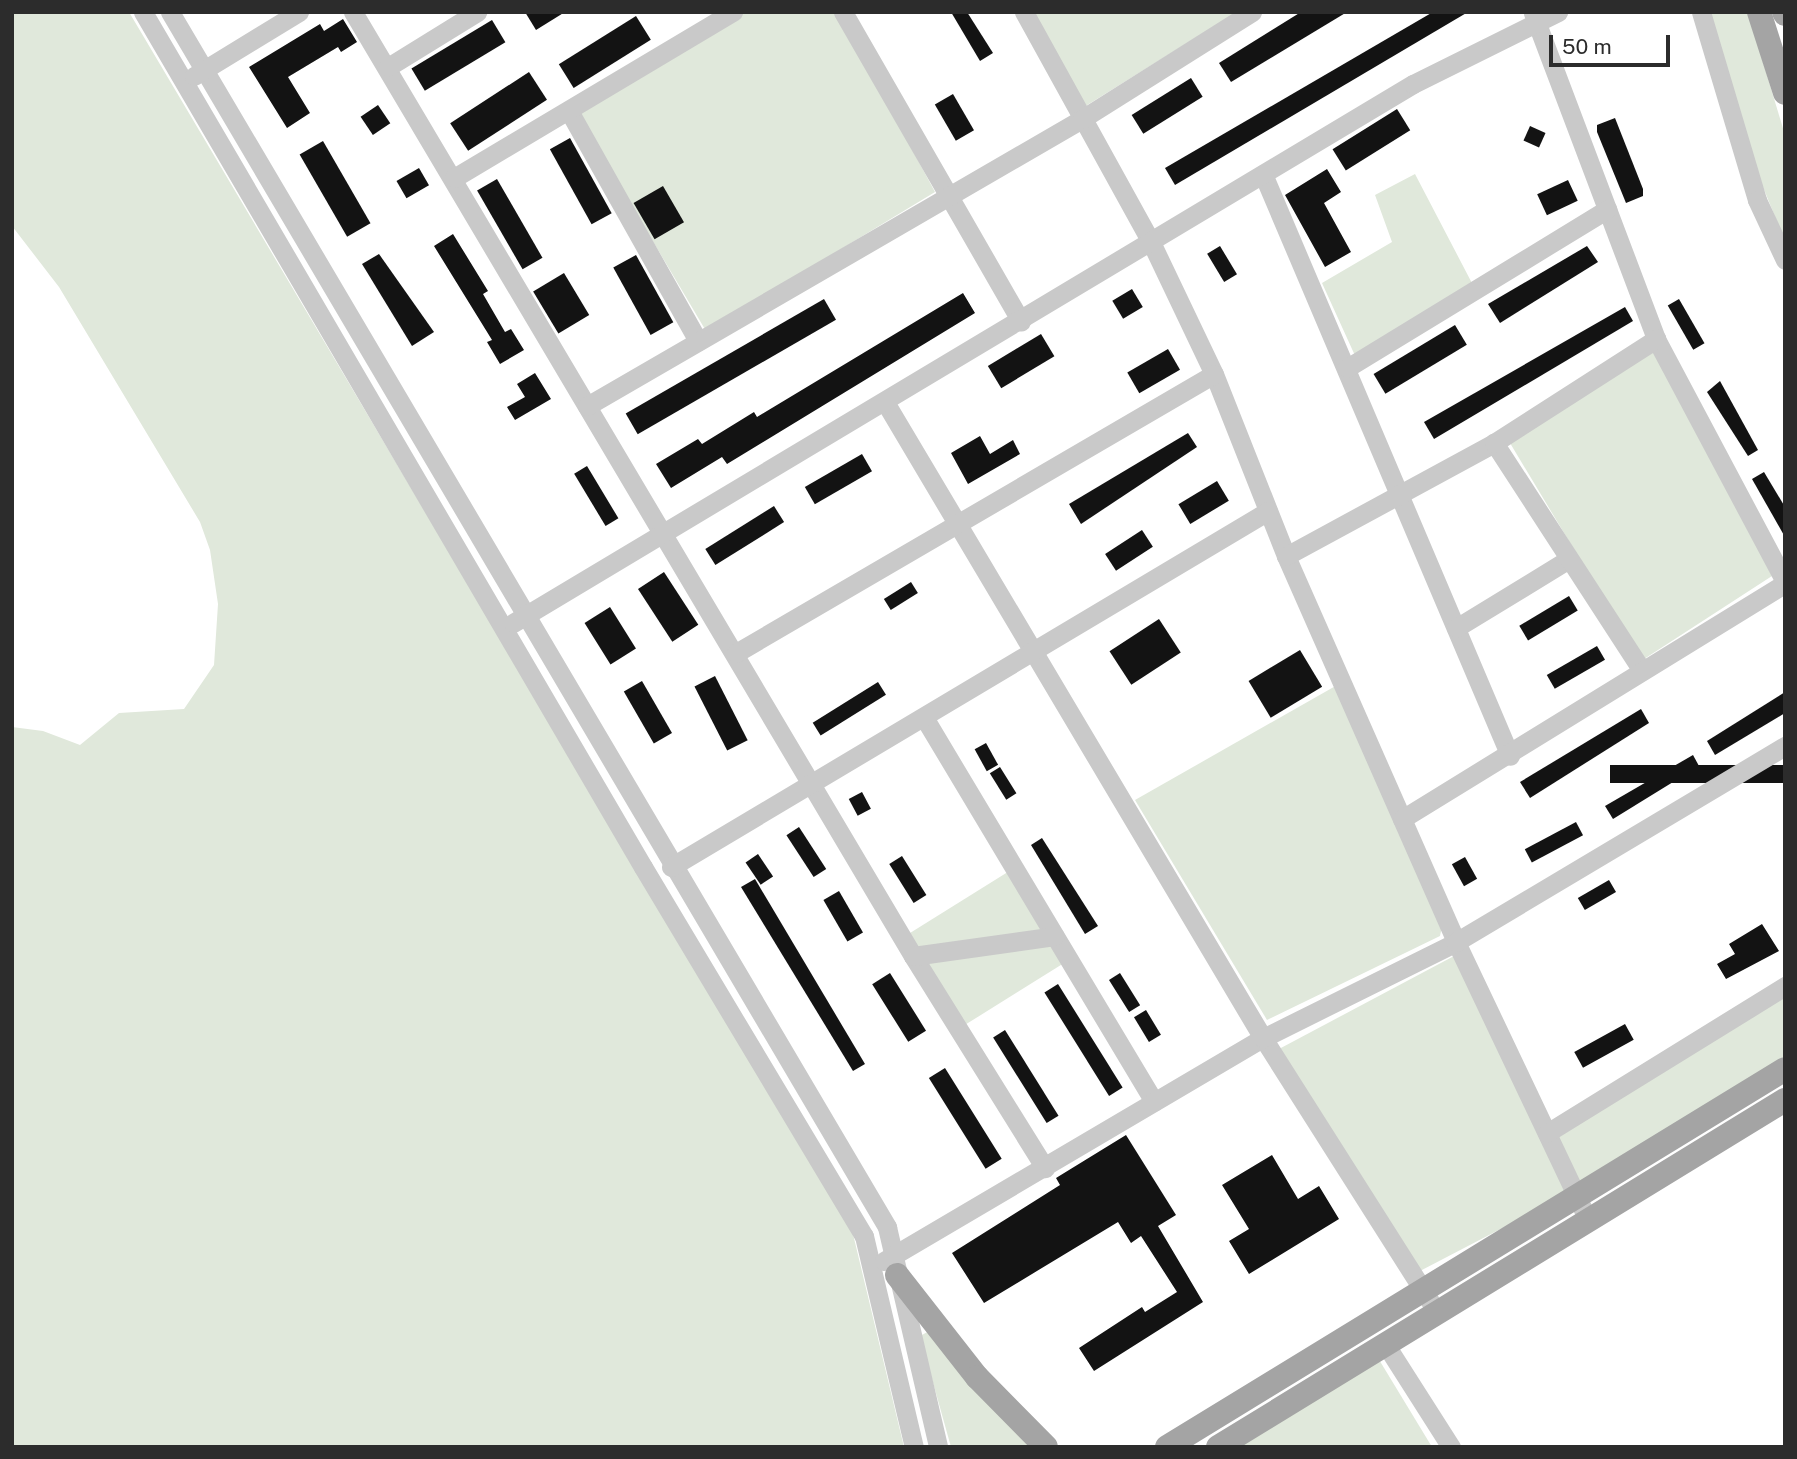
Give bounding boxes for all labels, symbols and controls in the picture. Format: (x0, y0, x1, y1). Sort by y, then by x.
scale bar (1552, 21, 1673, 65)
text: 50 m (1562, 34, 1612, 59)

